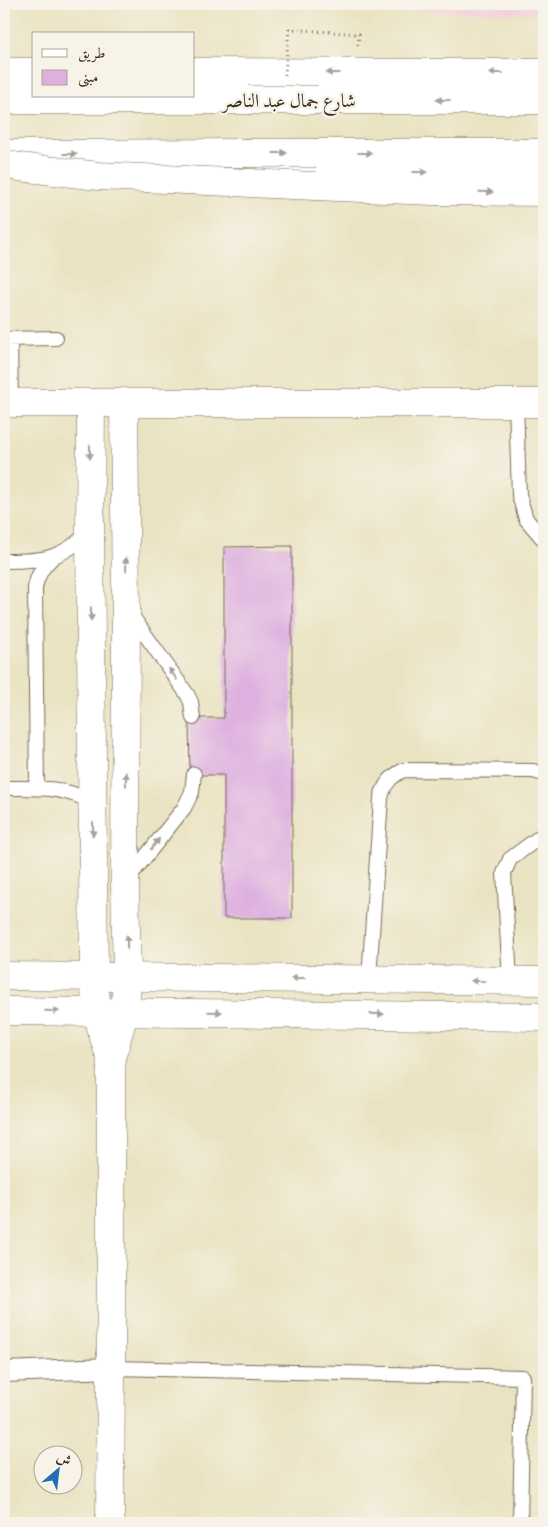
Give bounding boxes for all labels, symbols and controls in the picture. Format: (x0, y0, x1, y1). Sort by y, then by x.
legend (32, 32, 195, 98)
text: طريق (78, 43, 105, 63)
text: مبنى (78, 67, 98, 88)
one-way arrow (325, 69, 341, 77)
one-way arrow (487, 69, 503, 77)
street label: شارع جمال عبد الناصر (220, 88, 356, 116)
one-way arrow (435, 96, 451, 104)
one-way arrow (272, 149, 288, 157)
one-way arrow (357, 149, 373, 157)
one-way arrow (62, 150, 78, 158)
one-way arrow (412, 168, 428, 176)
one-way arrow (478, 188, 494, 196)
one-way arrow (86, 444, 94, 460)
one-way arrow (122, 556, 130, 572)
one-way arrow (87, 606, 95, 622)
one-way arrow (168, 667, 178, 681)
one-way arrow (122, 771, 130, 787)
one-way arrow (89, 821, 97, 837)
one-way arrow (150, 838, 161, 851)
one-way arrow (122, 934, 130, 950)
one-way arrow (290, 974, 306, 982)
one-way arrow (470, 976, 486, 984)
one-way arrow (45, 1008, 61, 1016)
one-way arrow (207, 1008, 223, 1016)
one-way arrow (370, 1010, 386, 1018)
north arrow (32, 1444, 82, 1494)
text: ش (53, 1447, 75, 1471)

